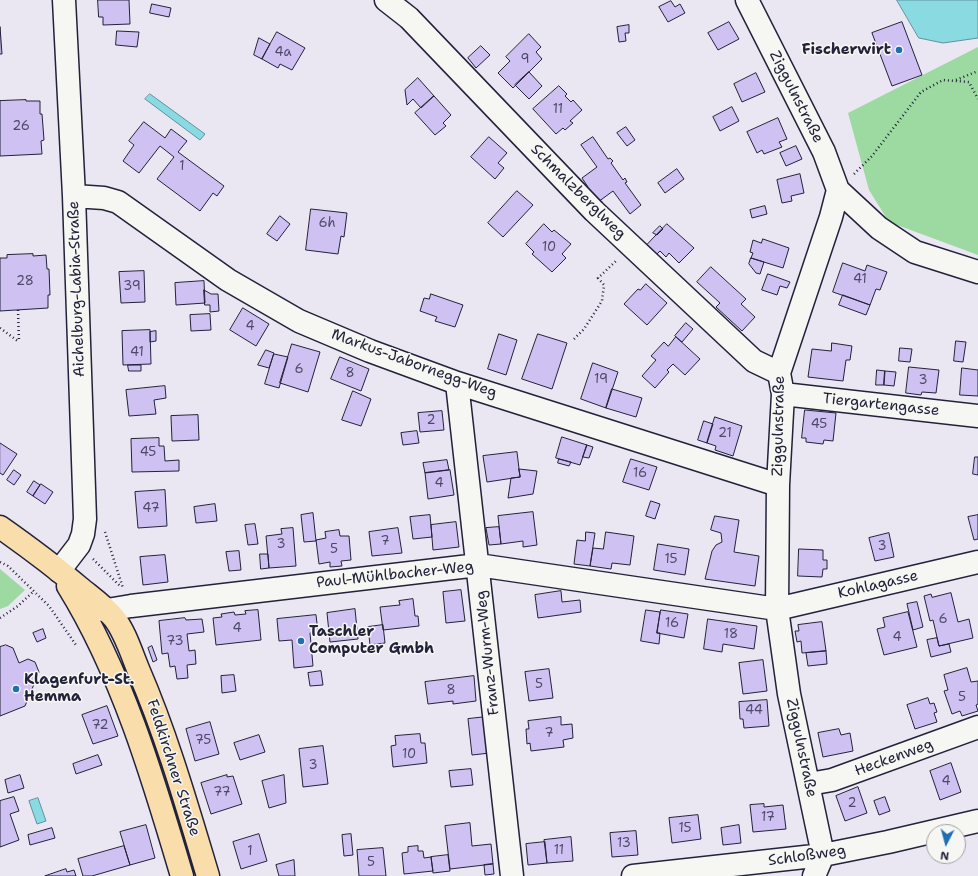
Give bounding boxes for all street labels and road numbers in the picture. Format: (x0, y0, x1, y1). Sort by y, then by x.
street label: Ziggulnstraße (765, 48, 827, 146)
street label: Schmalzberglweg (527, 141, 629, 243)
street label: Aichelburg-Labia-Straße (65, 201, 89, 377)
street label: Markus-Jabornegg-Weg (329, 326, 499, 402)
street label: Ziggulnstraße (769, 375, 789, 477)
street label: Tiergartengasse (822, 390, 940, 420)
street label: Paul-Mühlbacher-Weg (315, 558, 475, 592)
street label: Kohlagasse (836, 567, 920, 603)
street label: Franz-Wurm-Weg (472, 590, 504, 716)
street label: Feldkirchner Straße (142, 697, 204, 839)
street label: Ziggulnstraße (782, 697, 820, 799)
street label: Heckenweg (852, 735, 936, 781)
street label: Schloßweg (767, 842, 847, 870)

